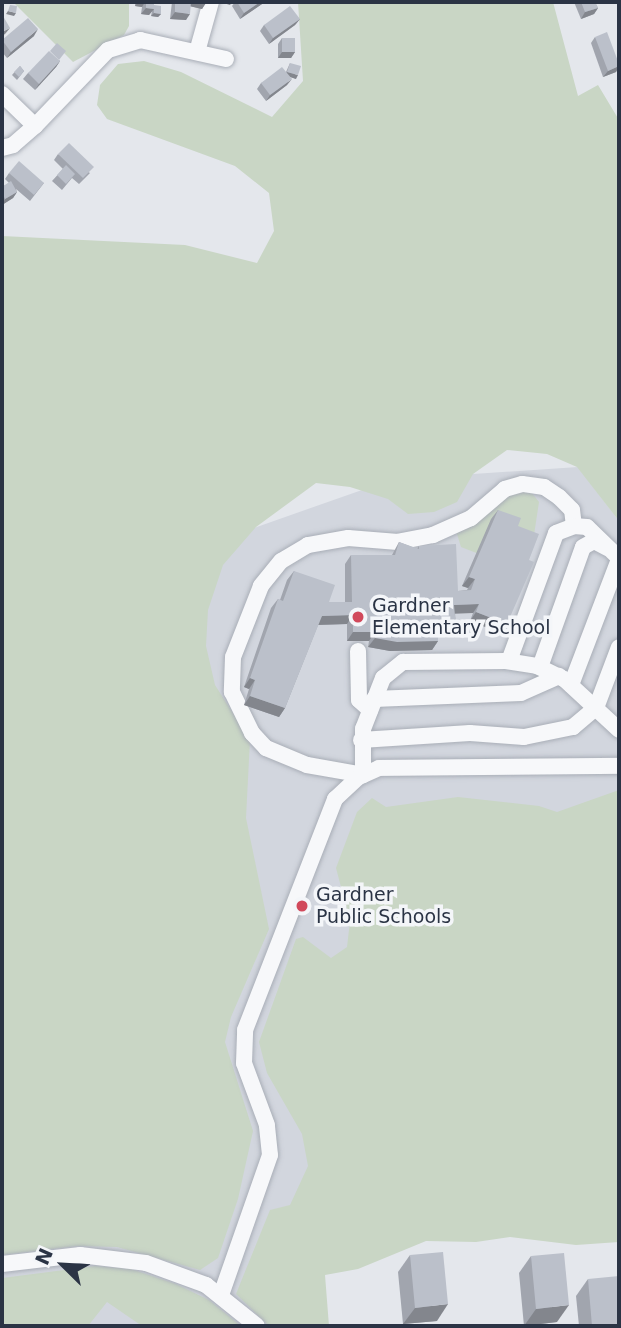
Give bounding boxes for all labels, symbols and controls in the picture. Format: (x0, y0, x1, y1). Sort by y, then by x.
place label: Gardner Elementary School (372, 595, 550, 639)
marker: Gardner Elementary School (350, 609, 366, 625)
place label: Gardner Public Schools (316, 884, 451, 928)
marker: Gardner Public Schools (294, 898, 310, 914)
north arrow (28, 1230, 98, 1300)
text: N (31, 1245, 57, 1268)

